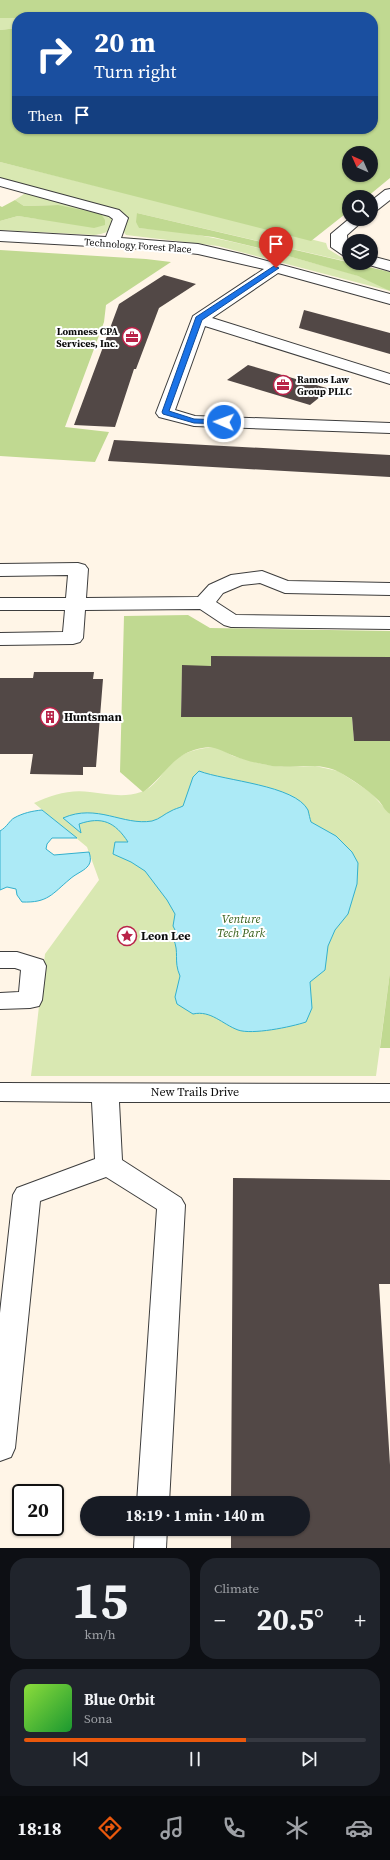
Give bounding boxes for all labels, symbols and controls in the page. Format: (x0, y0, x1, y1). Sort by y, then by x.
text: 20 m (94, 23, 156, 61)
icon: right (28, 28, 80, 80)
text: Turn right (94, 59, 176, 84)
icon: arrive (71, 104, 93, 126)
text: Then (28, 105, 63, 126)
north arrow (342, 146, 378, 182)
map controls (342, 146, 378, 270)
button: search (342, 190, 378, 226)
pin (259, 227, 293, 268)
icon: arrive (265, 233, 287, 255)
button: layers (342, 234, 378, 270)
street label: Technology Forest Place (84, 235, 192, 256)
place label: Lomness CPA Services, Inc. (56, 325, 118, 350)
office icon: Lomness CPA Services, Inc. (121, 326, 143, 348)
place label: Ramos Law Group PLLC (297, 373, 352, 398)
office icon: Ramos Law Group PLLC (272, 374, 294, 396)
position arrow (203, 401, 245, 443)
building icon: Huntsman (39, 706, 61, 728)
place label: Huntsman (64, 709, 122, 725)
park label: Venture Tech Park (217, 911, 265, 941)
place icon: Leon Lee (116, 925, 138, 947)
place label: Leon Lee (141, 928, 190, 944)
street label: New Trails Drive (151, 1084, 239, 1100)
speed limit sign: 20 (12, 1484, 64, 1536)
text: 18:19 · 1 min · 140 m (126, 1505, 265, 1526)
text: 15 (72, 1564, 128, 1635)
text: Climate (214, 1580, 259, 1597)
text: 20.5° (256, 1599, 324, 1640)
text: − (214, 1605, 226, 1635)
text: + (354, 1605, 366, 1635)
text: km/h (85, 1626, 115, 1643)
text: Blue Orbit (84, 1689, 155, 1710)
text: Sona (84, 1710, 112, 1727)
icon: previous (70, 1748, 92, 1770)
icon: pause (184, 1748, 206, 1770)
icon: next (298, 1748, 320, 1770)
icon: directions (96, 1814, 124, 1842)
icon: music (158, 1814, 186, 1842)
icon: phone (220, 1814, 248, 1842)
icon: climate (283, 1814, 311, 1842)
icon: car (345, 1814, 373, 1842)
text: 18:18 (17, 1816, 62, 1841)

